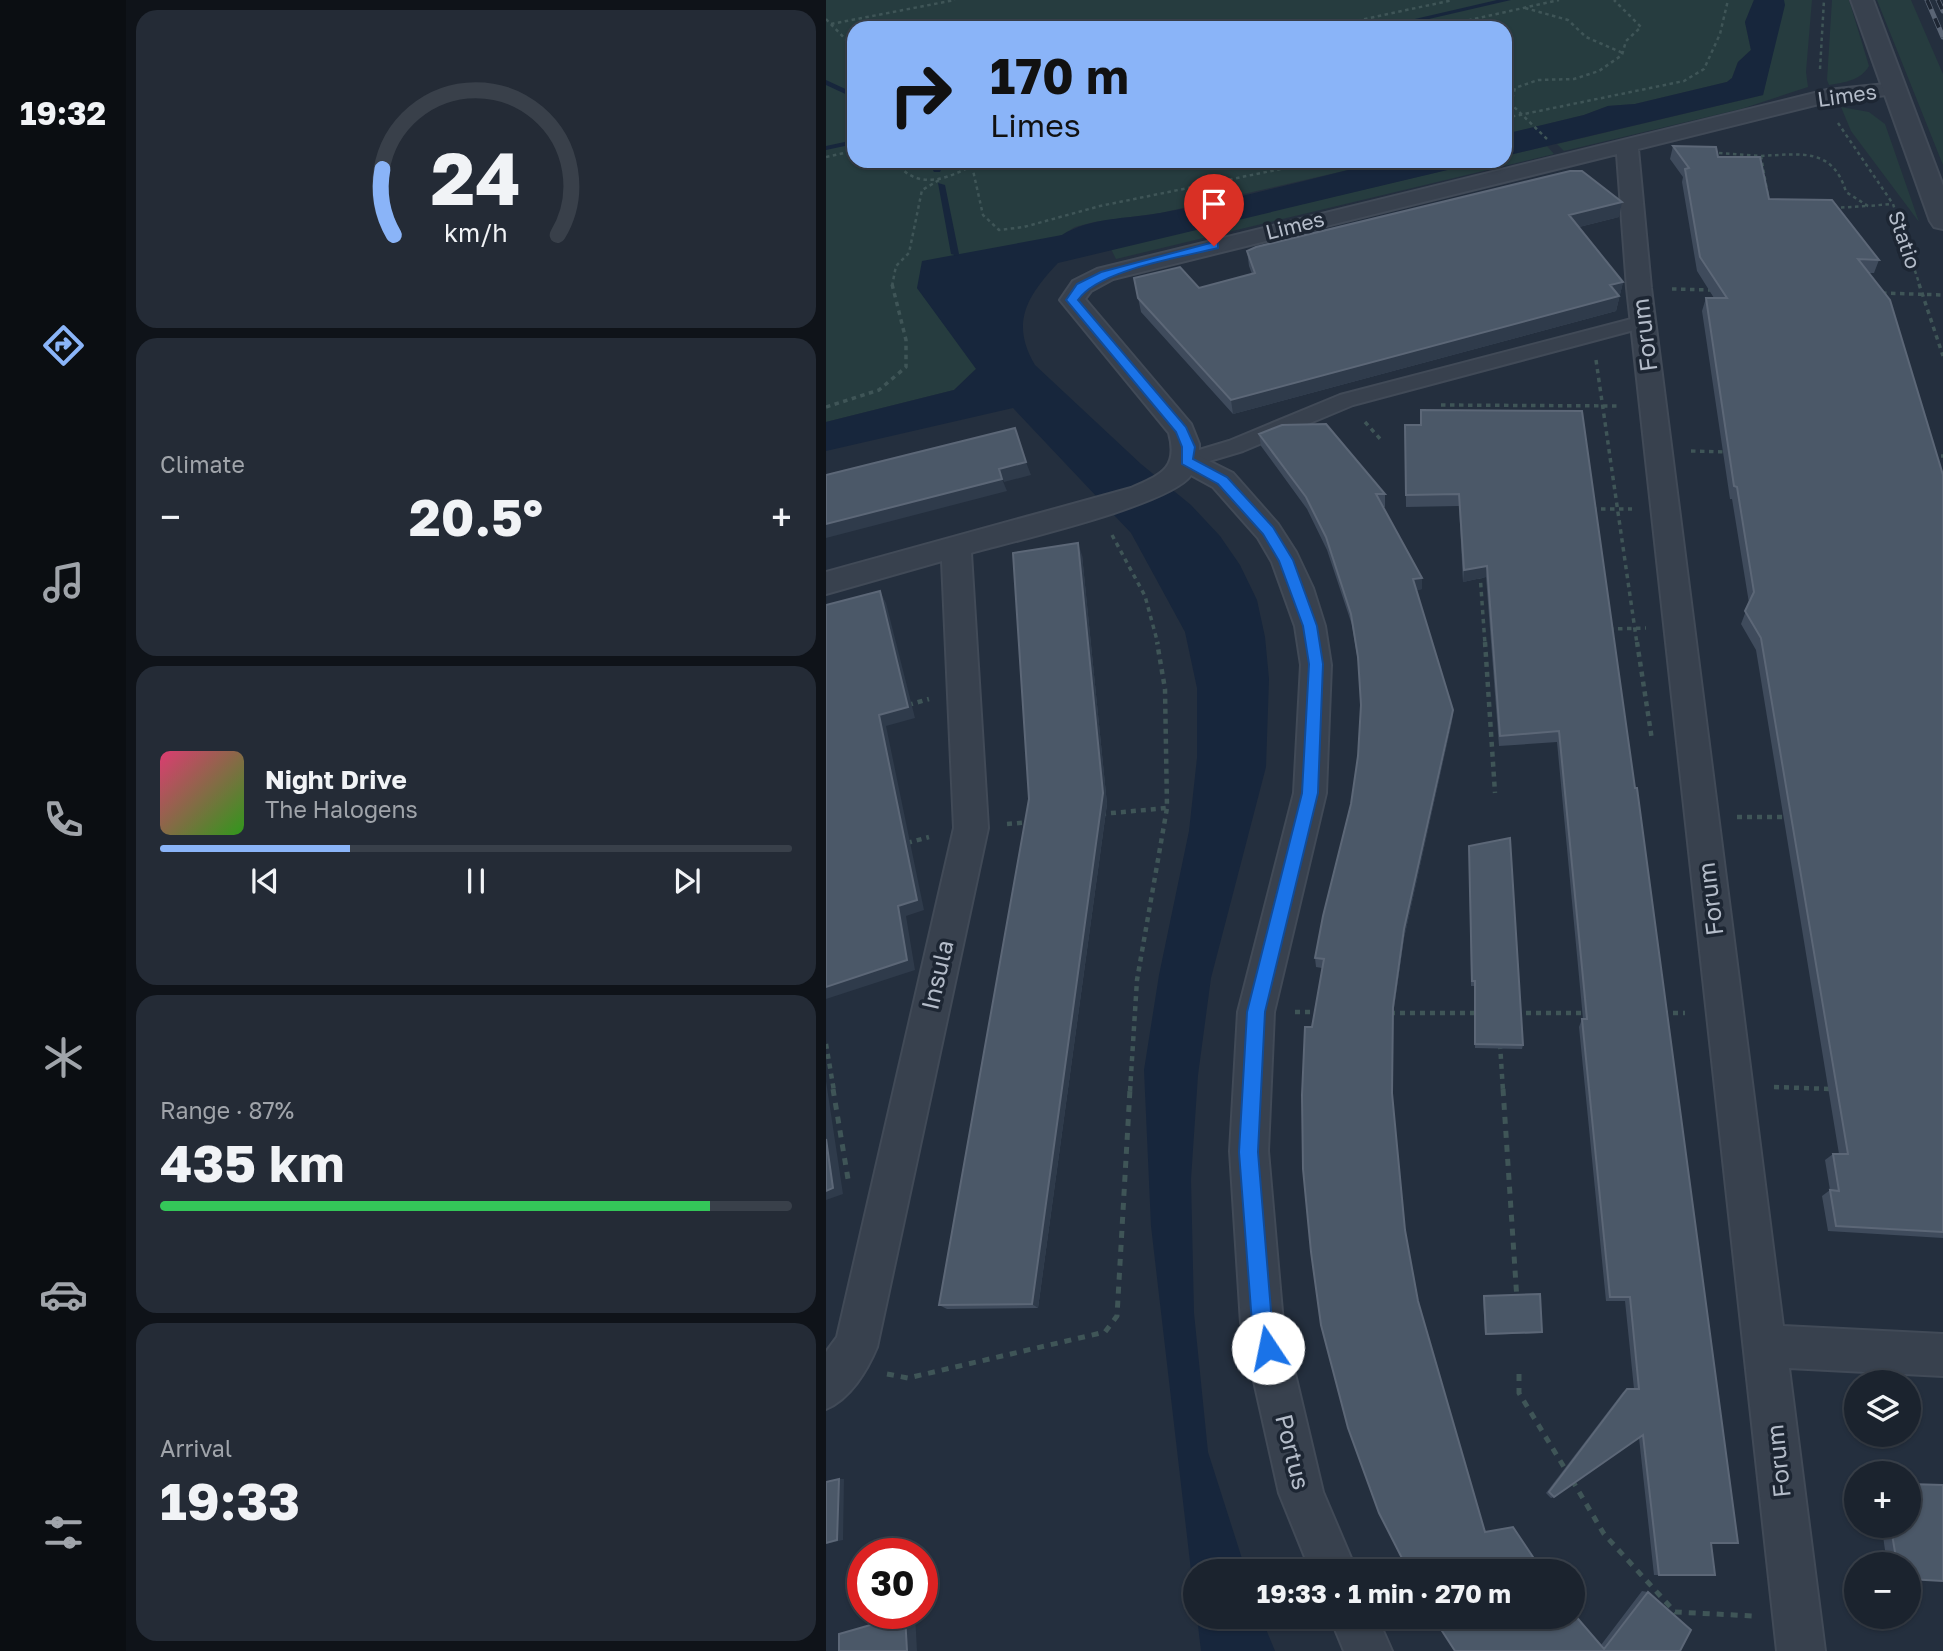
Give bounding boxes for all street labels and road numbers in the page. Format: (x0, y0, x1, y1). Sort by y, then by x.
street label: Limes (1816, 78, 1878, 112)
street label: Limes (1263, 205, 1327, 245)
street label: Statio (1883, 207, 1927, 272)
street label: Forum (1625, 297, 1662, 373)
street label: Forum (1691, 861, 1728, 937)
street label: Insula (914, 937, 959, 1012)
street label: Portus (1270, 1411, 1317, 1492)
street label: Forum (1759, 1423, 1796, 1499)

